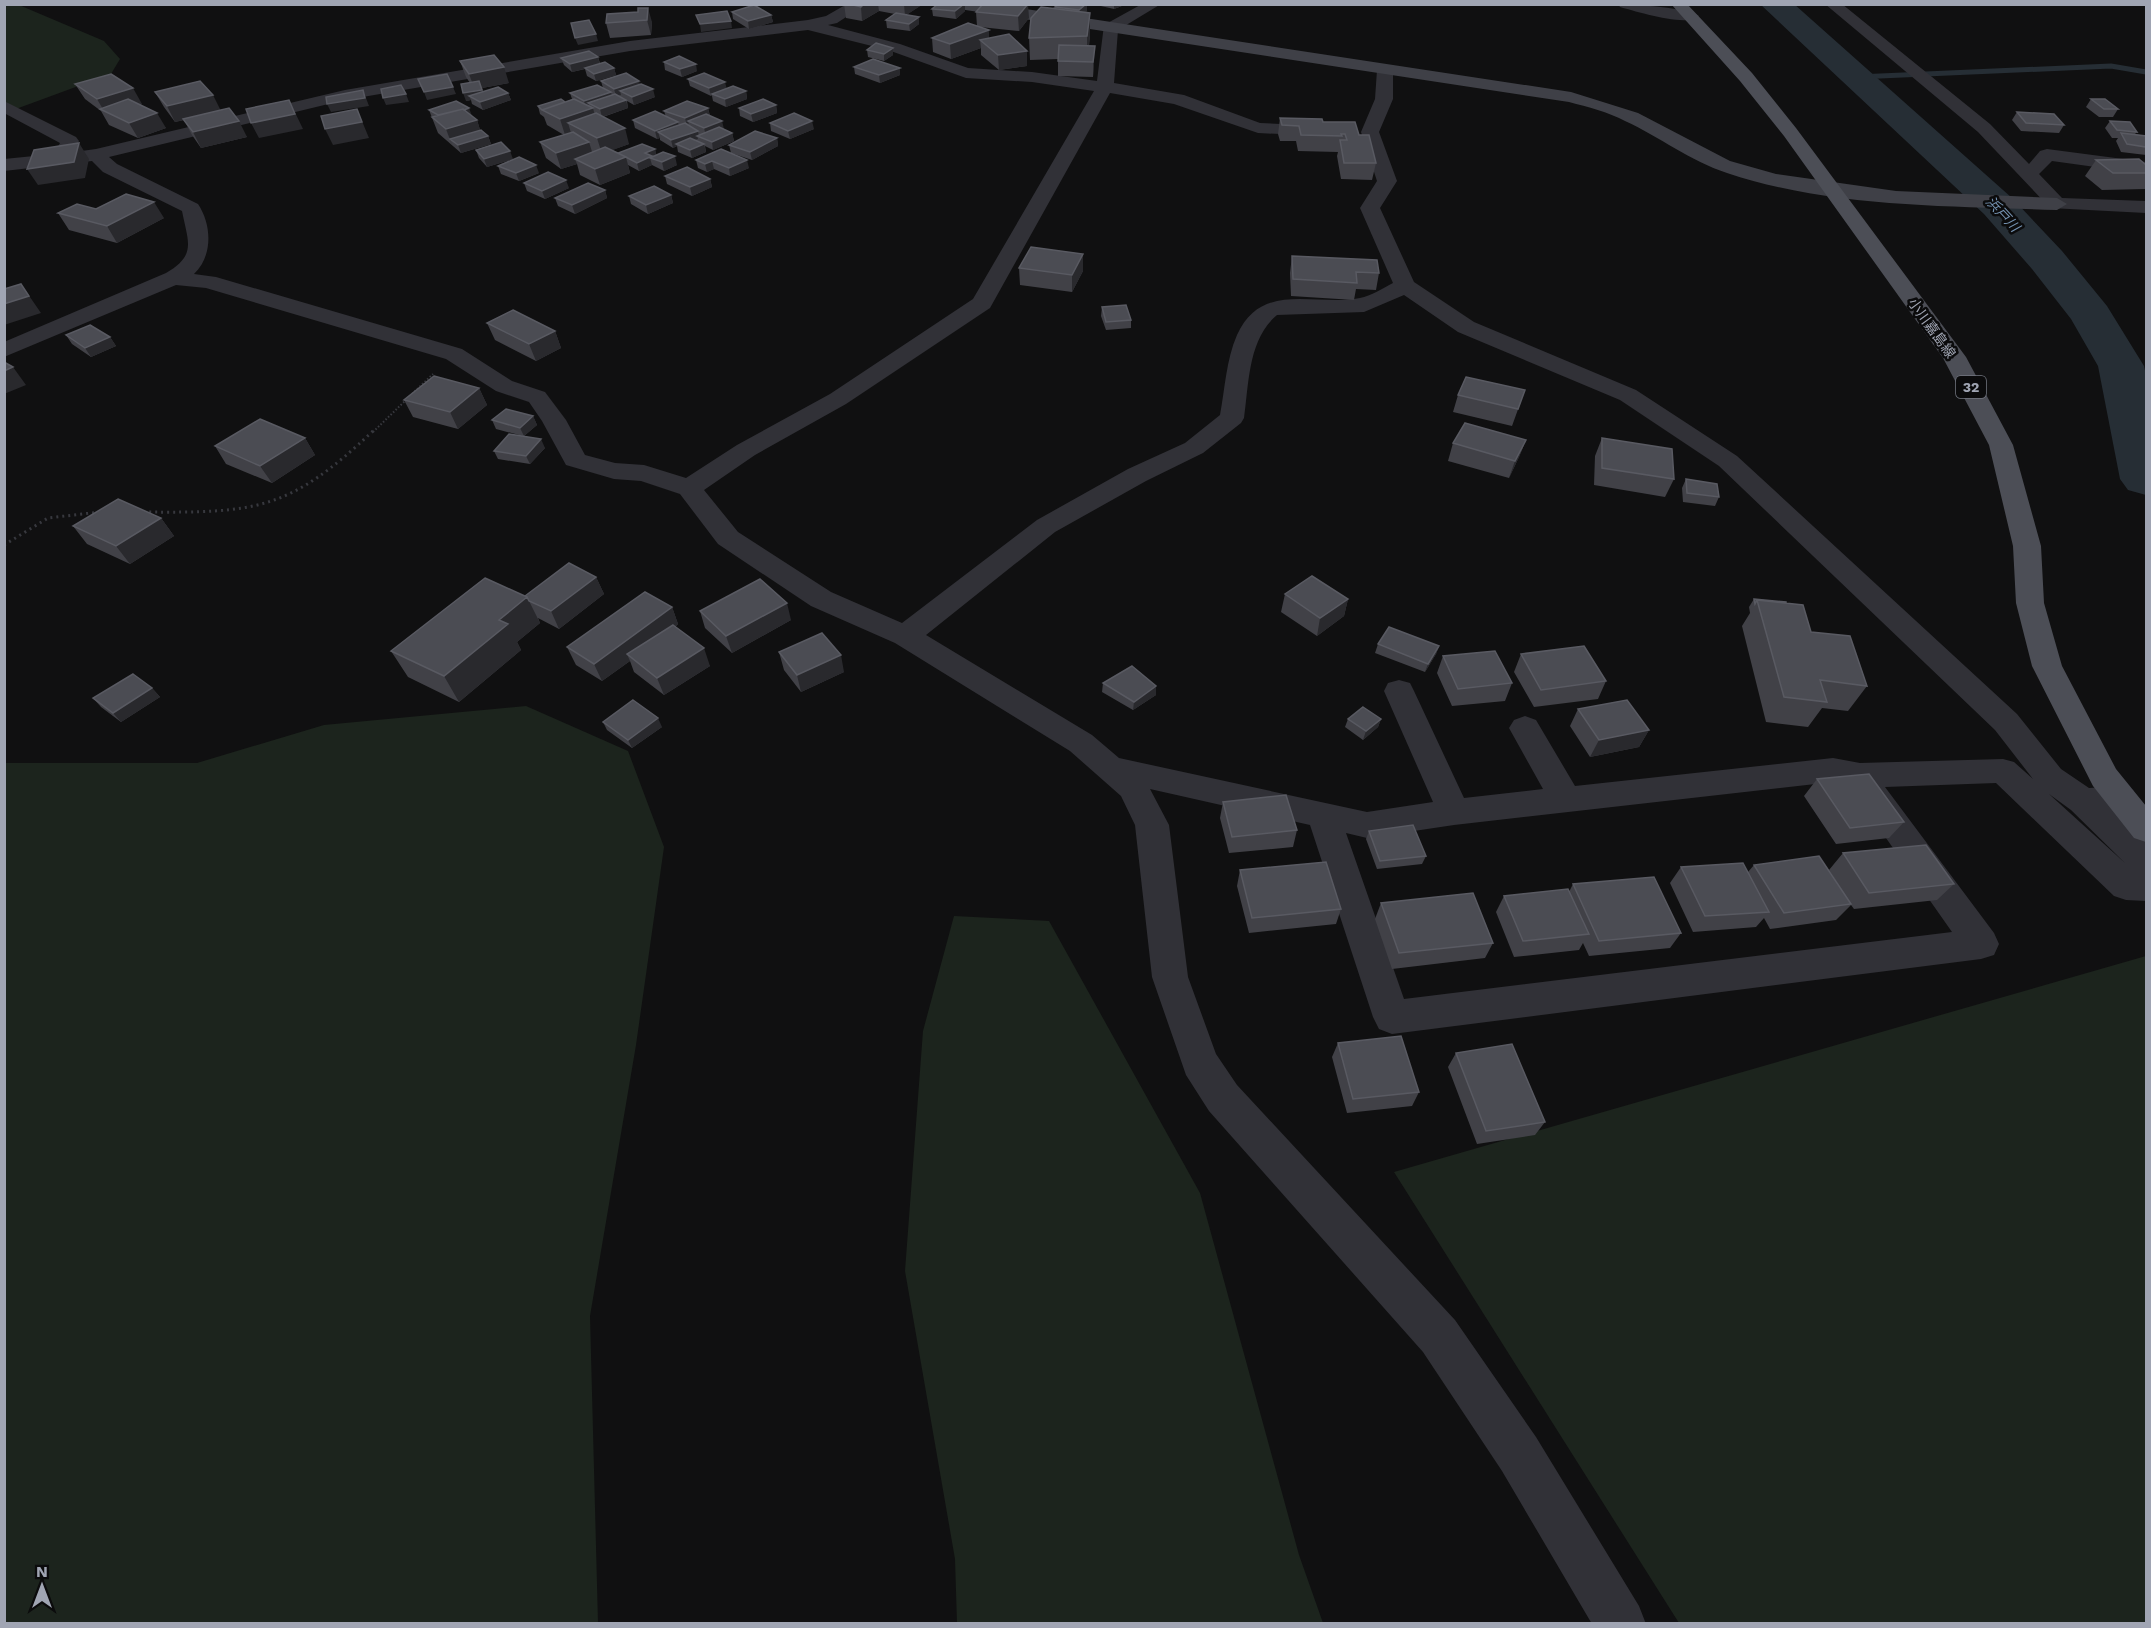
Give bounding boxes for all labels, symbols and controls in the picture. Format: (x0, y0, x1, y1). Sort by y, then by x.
water label: 浜戸川 (1983, 193, 2025, 236)
street label: 小川嘉島線 (1905, 295, 1959, 361)
road number: 32 (1956, 376, 1986, 398)
north arrow (12, 1556, 72, 1616)
text: N (36, 1562, 48, 1581)

